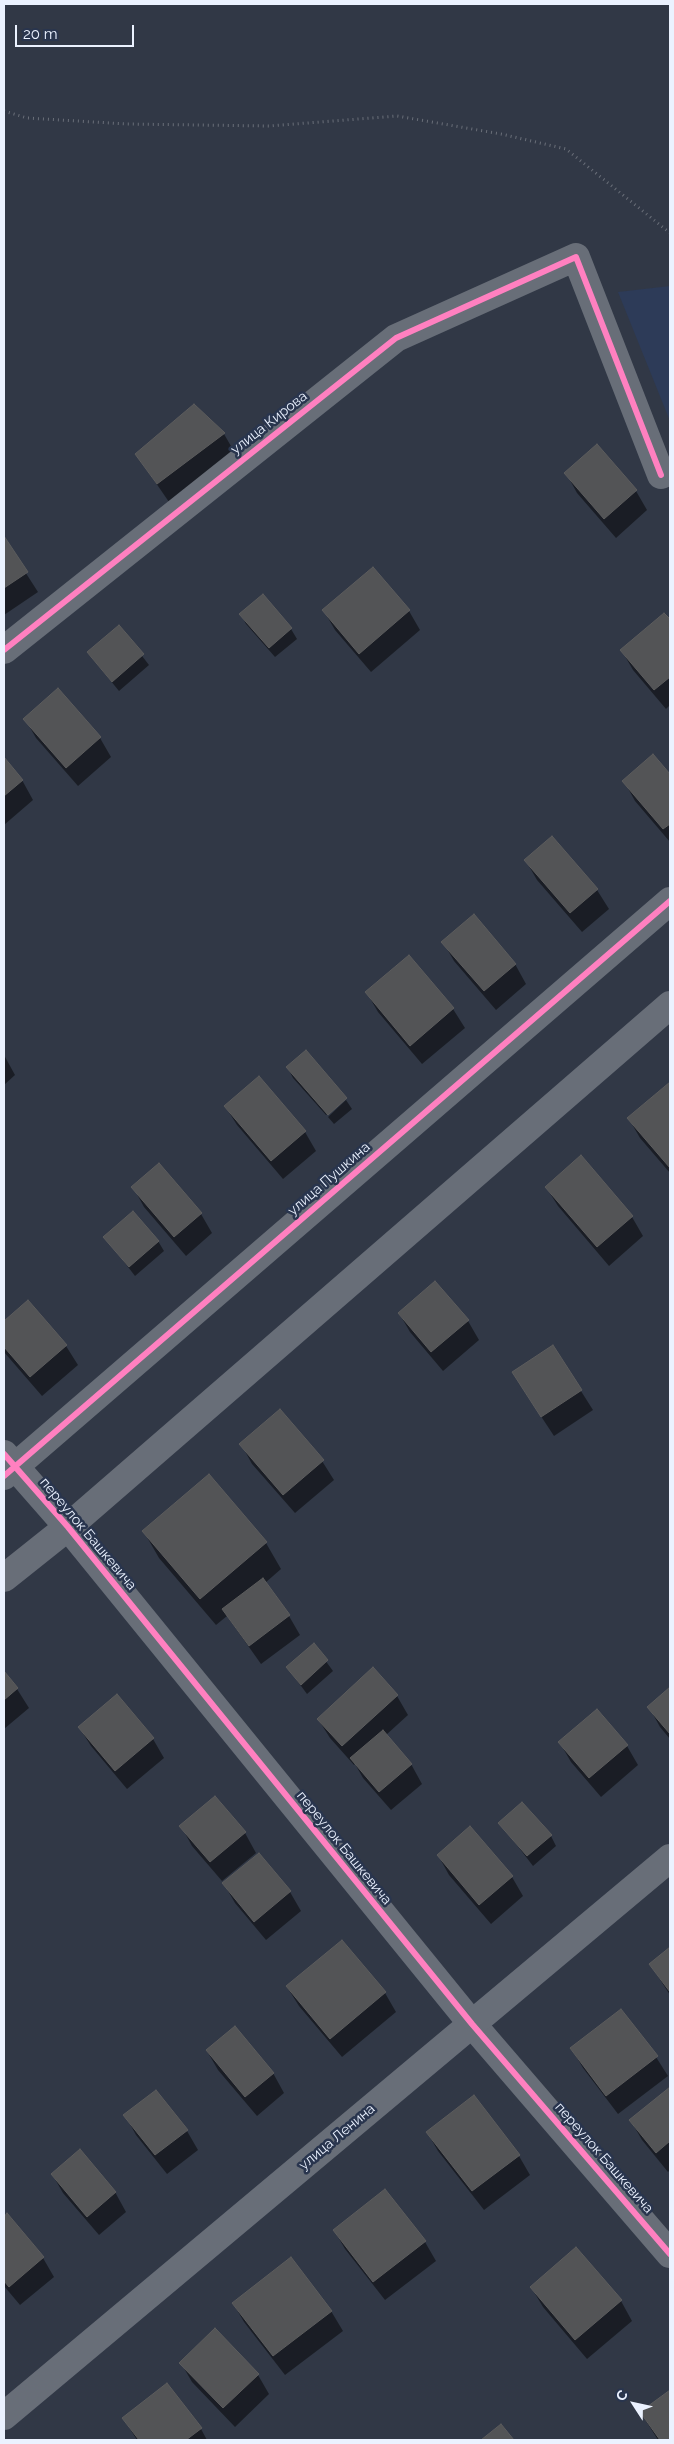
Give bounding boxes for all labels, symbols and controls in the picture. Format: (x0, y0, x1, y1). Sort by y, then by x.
scale bar (18, 15, 136, 47)
text: 20 m (23, 25, 58, 43)
street label: улица Кирова (227, 388, 311, 458)
street label: улица Пушкина (285, 1139, 373, 1219)
street label: переулок Башкевича (36, 1474, 140, 1594)
street label: переулок Башкевича (293, 1788, 395, 1908)
street label: переулок Башкевича (551, 2099, 657, 2217)
street label: улица Ленина (296, 2100, 378, 2174)
north arrow (609, 2379, 659, 2429)
text: С (612, 2387, 631, 2404)

